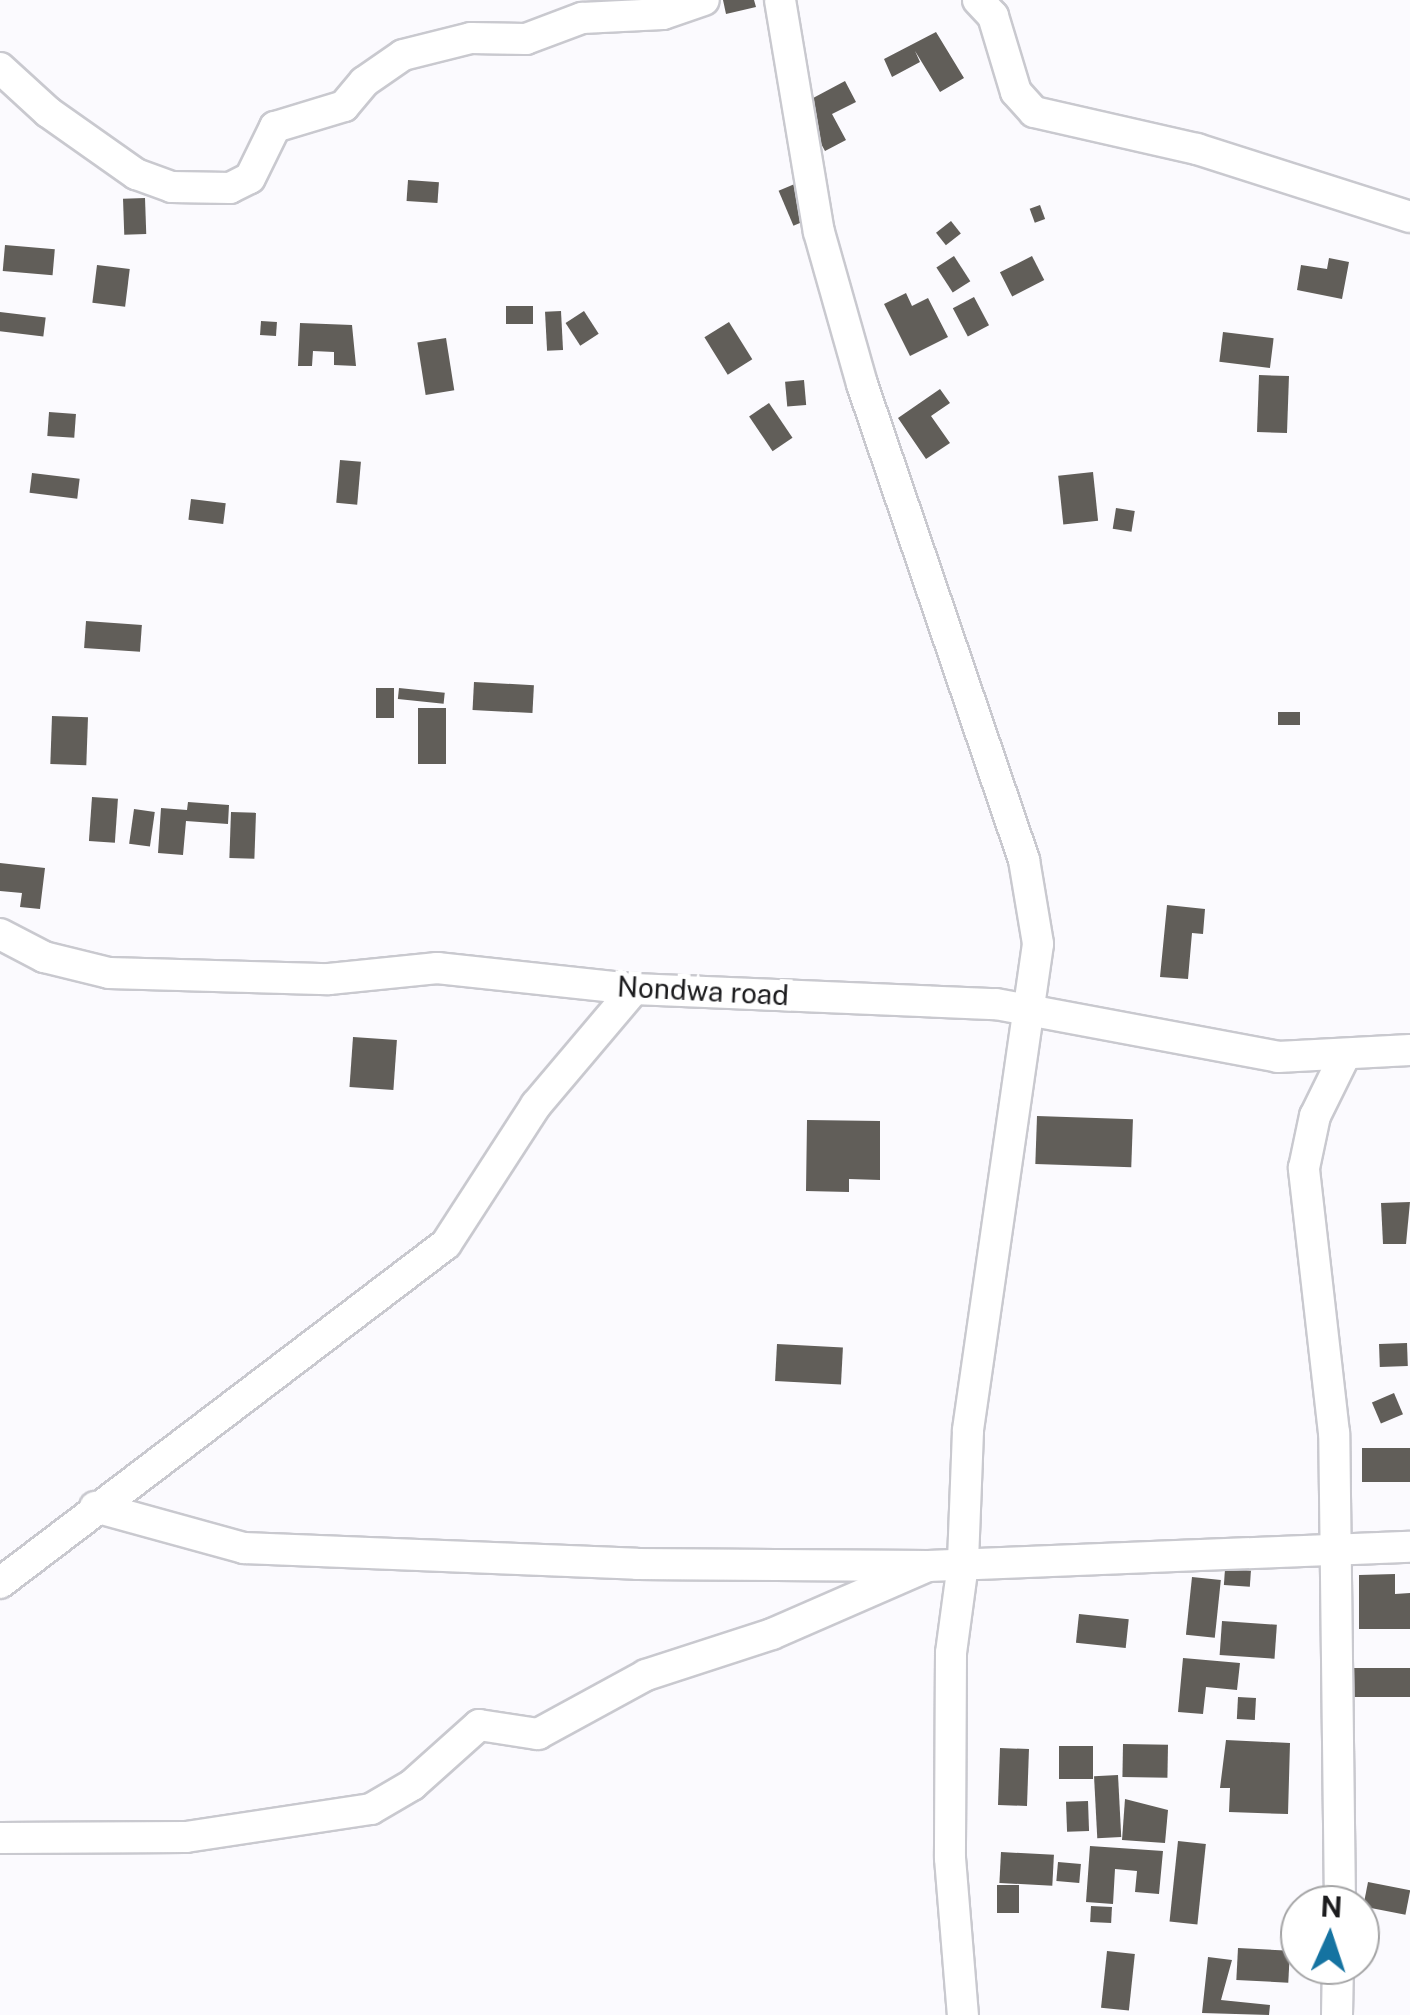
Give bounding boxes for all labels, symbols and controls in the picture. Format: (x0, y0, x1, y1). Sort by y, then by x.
street label: Nondwa road (616, 970, 790, 1012)
north arrow (1280, 1885, 1380, 1985)
text: N (1320, 1889, 1343, 1924)

